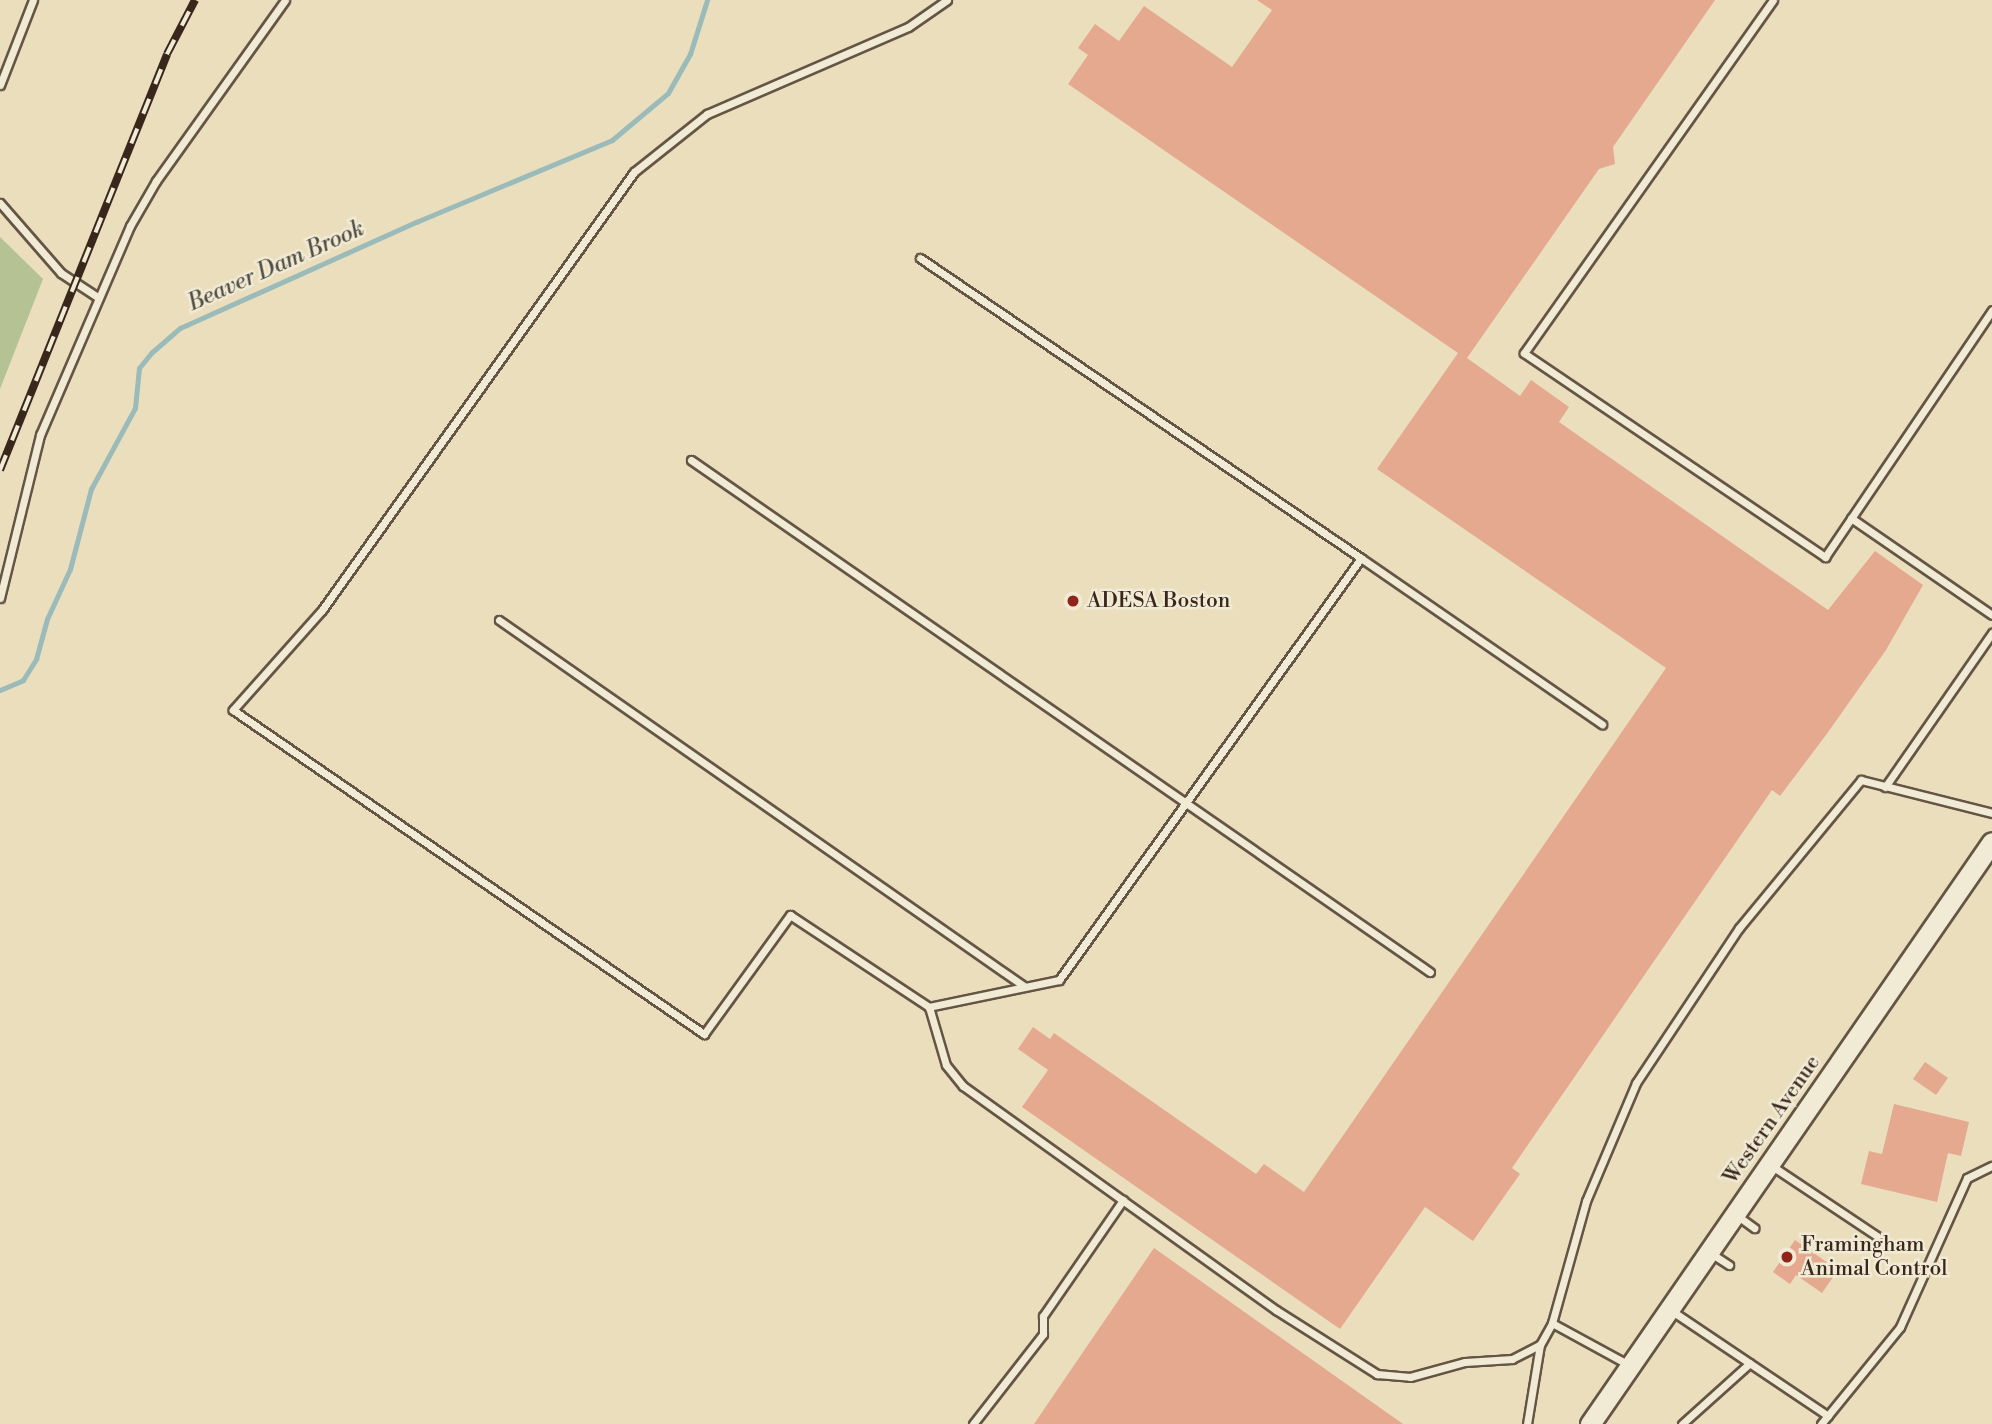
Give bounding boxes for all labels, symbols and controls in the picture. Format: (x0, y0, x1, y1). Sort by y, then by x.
water label: Beaver Dam Brook (184, 215, 368, 317)
place label: ADESA Boston (1087, 588, 1230, 614)
marker: ADESA Boston (1065, 593, 1081, 609)
street label: Western Avenue (1718, 1051, 1826, 1189)
place label: Framingham Animal Control (1801, 1232, 1947, 1282)
marker: Framingham Animal Control (1779, 1249, 1795, 1265)

